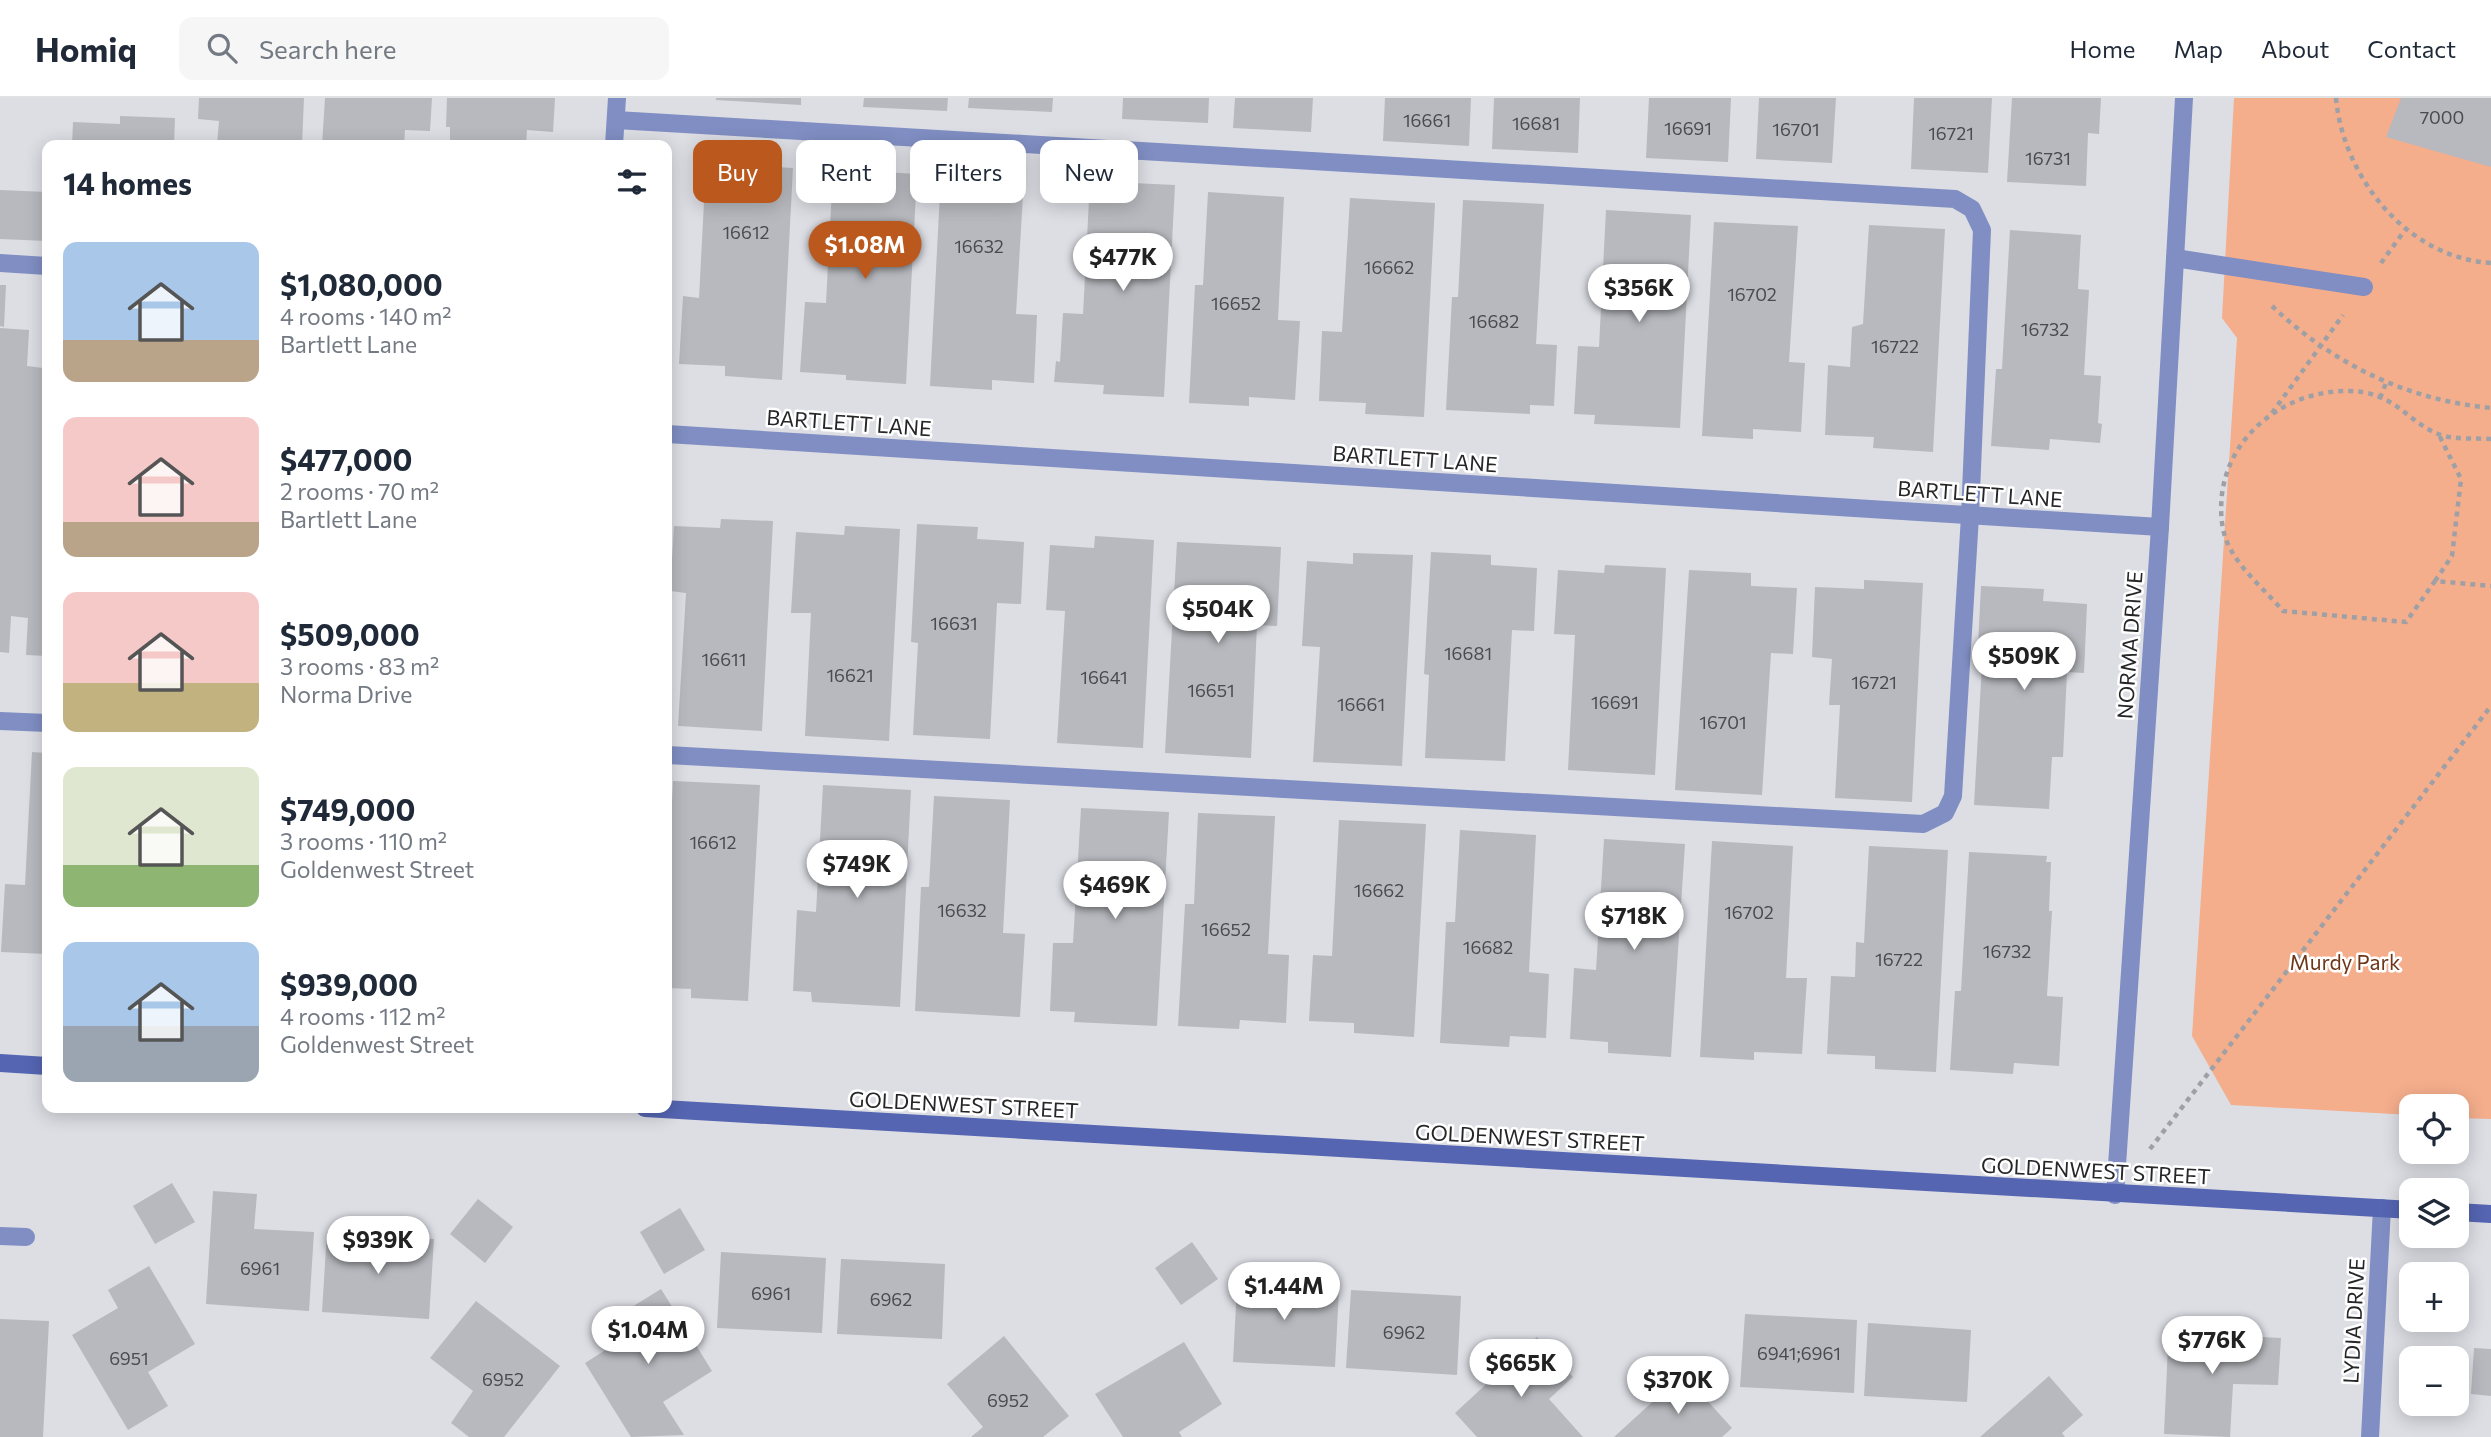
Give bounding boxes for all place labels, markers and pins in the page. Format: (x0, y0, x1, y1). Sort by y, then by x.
pin: $1.08M (808, 222, 922, 281)
pin: $477K (1074, 234, 1172, 293)
pin: $356K (1590, 264, 1688, 324)
pin: $504K (1169, 586, 1267, 645)
pin: $509K (1975, 632, 2073, 692)
pin: $749K (808, 840, 906, 900)
pin: $469K (1066, 862, 1164, 921)
pin: $718K (1585, 892, 1683, 952)
pin: $939K (329, 1216, 427, 1276)
pin: $1.44M (1227, 1262, 1341, 1322)
pin: $1.04M (591, 1306, 705, 1366)
pin: $776K (2163, 1316, 2261, 1376)
pin: $665K (1472, 1340, 1570, 1399)
pin: $370K (1629, 1356, 1727, 1416)

